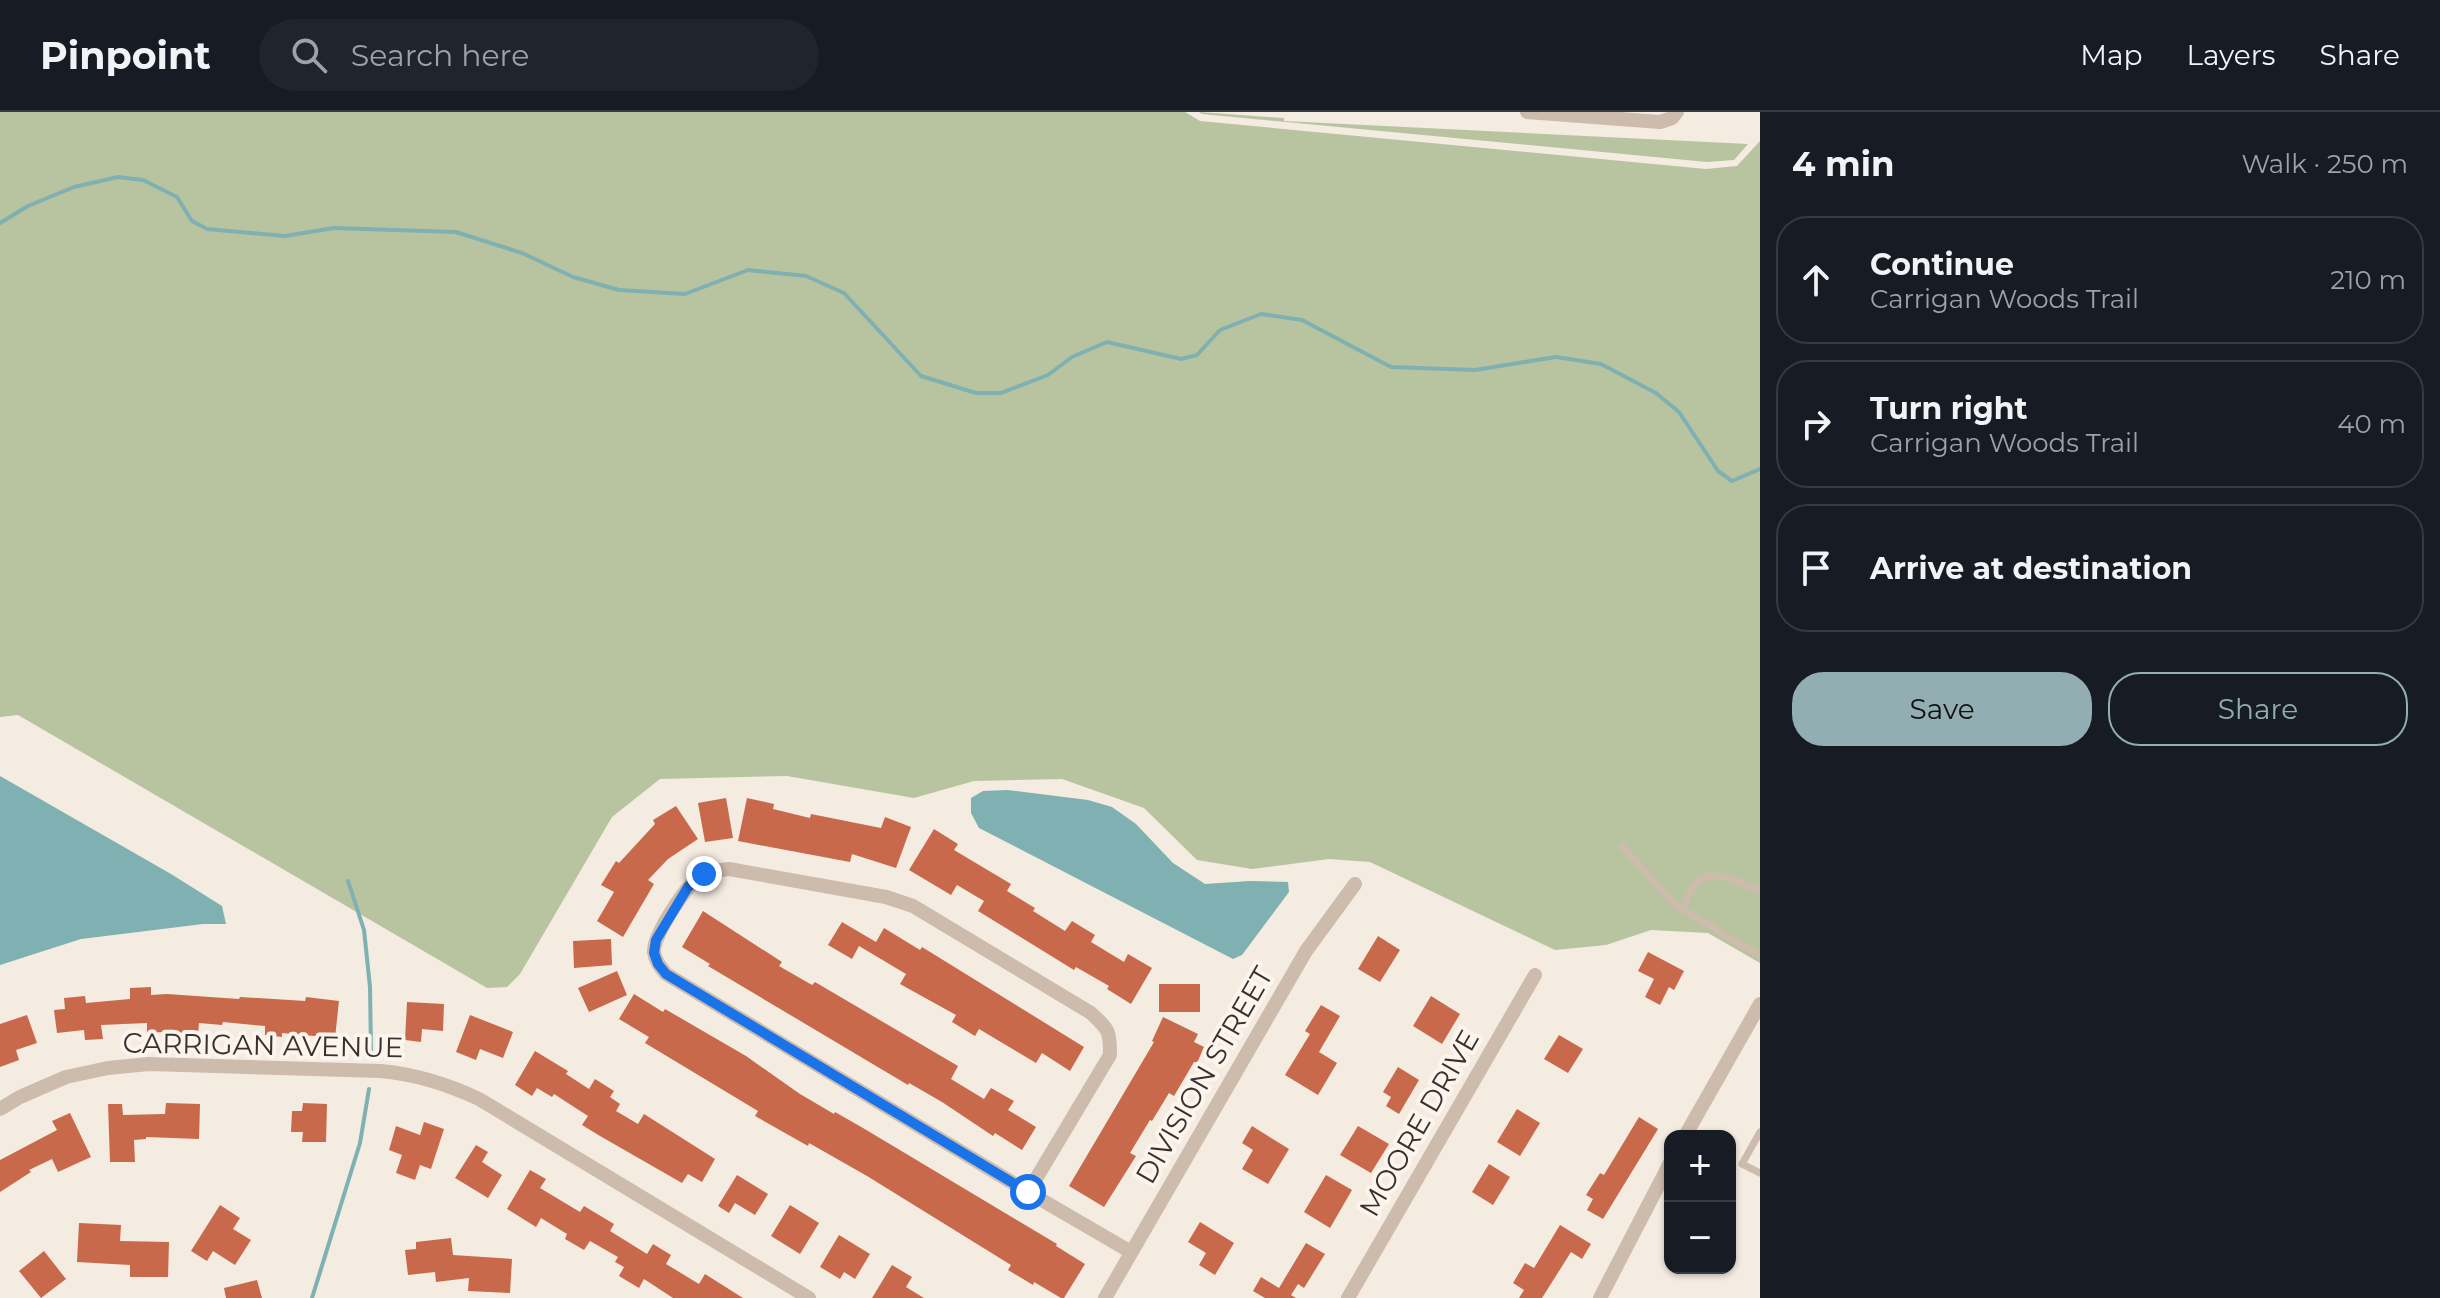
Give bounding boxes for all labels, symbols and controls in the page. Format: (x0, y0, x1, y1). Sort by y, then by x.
search box (259, 19, 819, 91)
text: Pinpoint (40, 32, 211, 79)
icon: search (287, 33, 331, 77)
text: Search here (351, 37, 529, 74)
text: Map (2080, 38, 2143, 72)
text: Layers (2187, 38, 2276, 72)
text: Share (2320, 38, 2400, 72)
text: 4 min (1792, 143, 1894, 185)
text: Walk · 250 m (2241, 148, 2408, 180)
text: Continue (1870, 246, 2014, 283)
icon: ahead (1794, 258, 1838, 302)
text: 210 m (2330, 264, 2406, 296)
text: Carrigan Woods Trail (1870, 283, 2139, 315)
text: Turn right (1870, 390, 2027, 427)
icon: right (1794, 402, 1838, 446)
text: 40 m (2337, 408, 2406, 440)
text: Carrigan Woods Trail (1870, 427, 2139, 459)
icon: arrive (1794, 546, 1838, 590)
text: Arrive at destination (1870, 550, 2192, 587)
button: Save (1792, 672, 2092, 746)
button: Share (2108, 672, 2408, 746)
route end (686, 856, 722, 892)
street label: DIVISION STREET (1128, 960, 1280, 1190)
street label: MOORE DRIVE (1352, 1024, 1486, 1222)
street label: CARRIGAN AVENUE (122, 1026, 404, 1064)
map controls (1664, 1130, 1736, 1274)
button: + (1664, 1130, 1736, 1202)
route start (1010, 1174, 1046, 1210)
button: − (1664, 1202, 1736, 1274)

